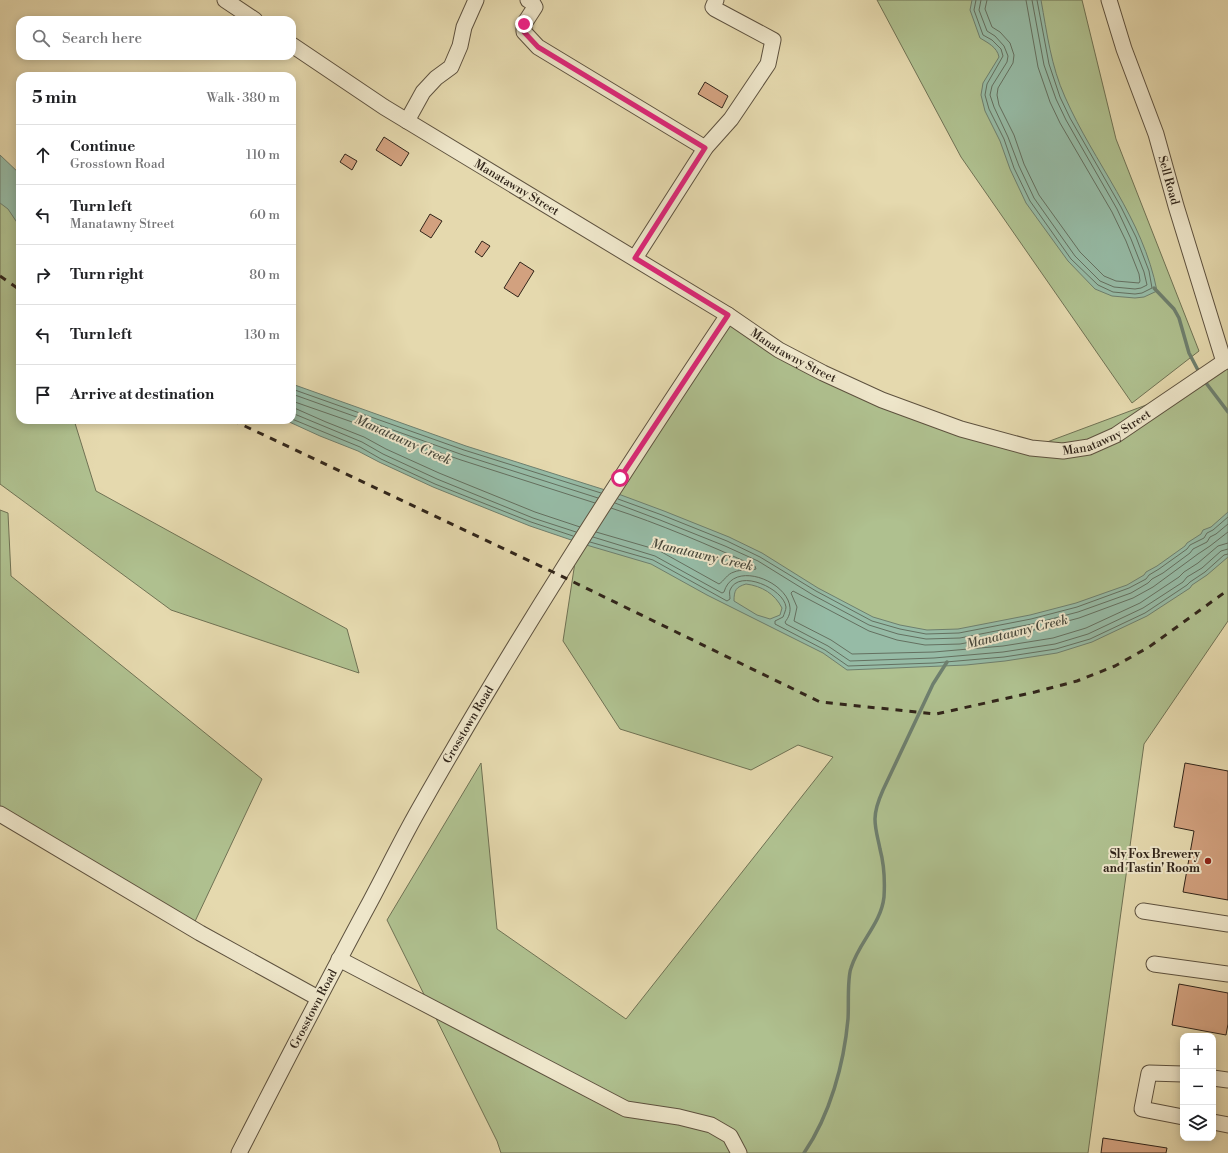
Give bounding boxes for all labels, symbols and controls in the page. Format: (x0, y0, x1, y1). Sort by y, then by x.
route end (515, 15, 533, 33)
search box (16, 16, 296, 60)
icon: search (30, 27, 52, 49)
text: Search here (62, 29, 142, 48)
text: 5 min (32, 87, 77, 109)
text: Walk · 380 m (206, 90, 280, 106)
text: Continue (70, 137, 135, 156)
icon: ahead (32, 144, 54, 166)
text: 110 m (246, 147, 280, 163)
street label: Sell Road (1155, 154, 1183, 207)
text: Grosstown Road (70, 156, 165, 172)
street label: Manatawny Street (471, 156, 563, 219)
text: Turn left (70, 197, 132, 216)
icon: left (32, 204, 54, 226)
text: 60 m (249, 207, 280, 223)
text: Manatawny Street (70, 216, 175, 232)
icon: right (32, 264, 54, 286)
text: Turn right (70, 265, 144, 284)
text: 80 m (249, 267, 280, 283)
icon: left (32, 324, 54, 346)
text: Turn left (70, 325, 132, 344)
street label: Manatawny Street (747, 325, 839, 386)
text: 130 m (245, 327, 280, 343)
icon: arrive (32, 384, 54, 406)
text: Arrive at destination (70, 385, 214, 404)
street label: Manatawny Street (1061, 406, 1154, 458)
water label: Manatawny Creek (352, 412, 454, 469)
route start (611, 469, 629, 487)
water label: Manatawny Creek (649, 535, 755, 575)
water label: Manatawny Creek (965, 612, 1070, 652)
street label: Grosstown Road (439, 683, 497, 766)
place label: Sly Fox Brewery and Tastin' Room (1103, 847, 1201, 876)
marker: Sly Fox Brewery and Tastin' Room (1203, 856, 1213, 866)
street label: Grosstown Road (286, 967, 340, 1051)
map controls (1180, 1033, 1216, 1141)
button: + (1180, 1033, 1216, 1069)
button: − (1180, 1069, 1216, 1105)
button: layers (1180, 1105, 1216, 1141)

